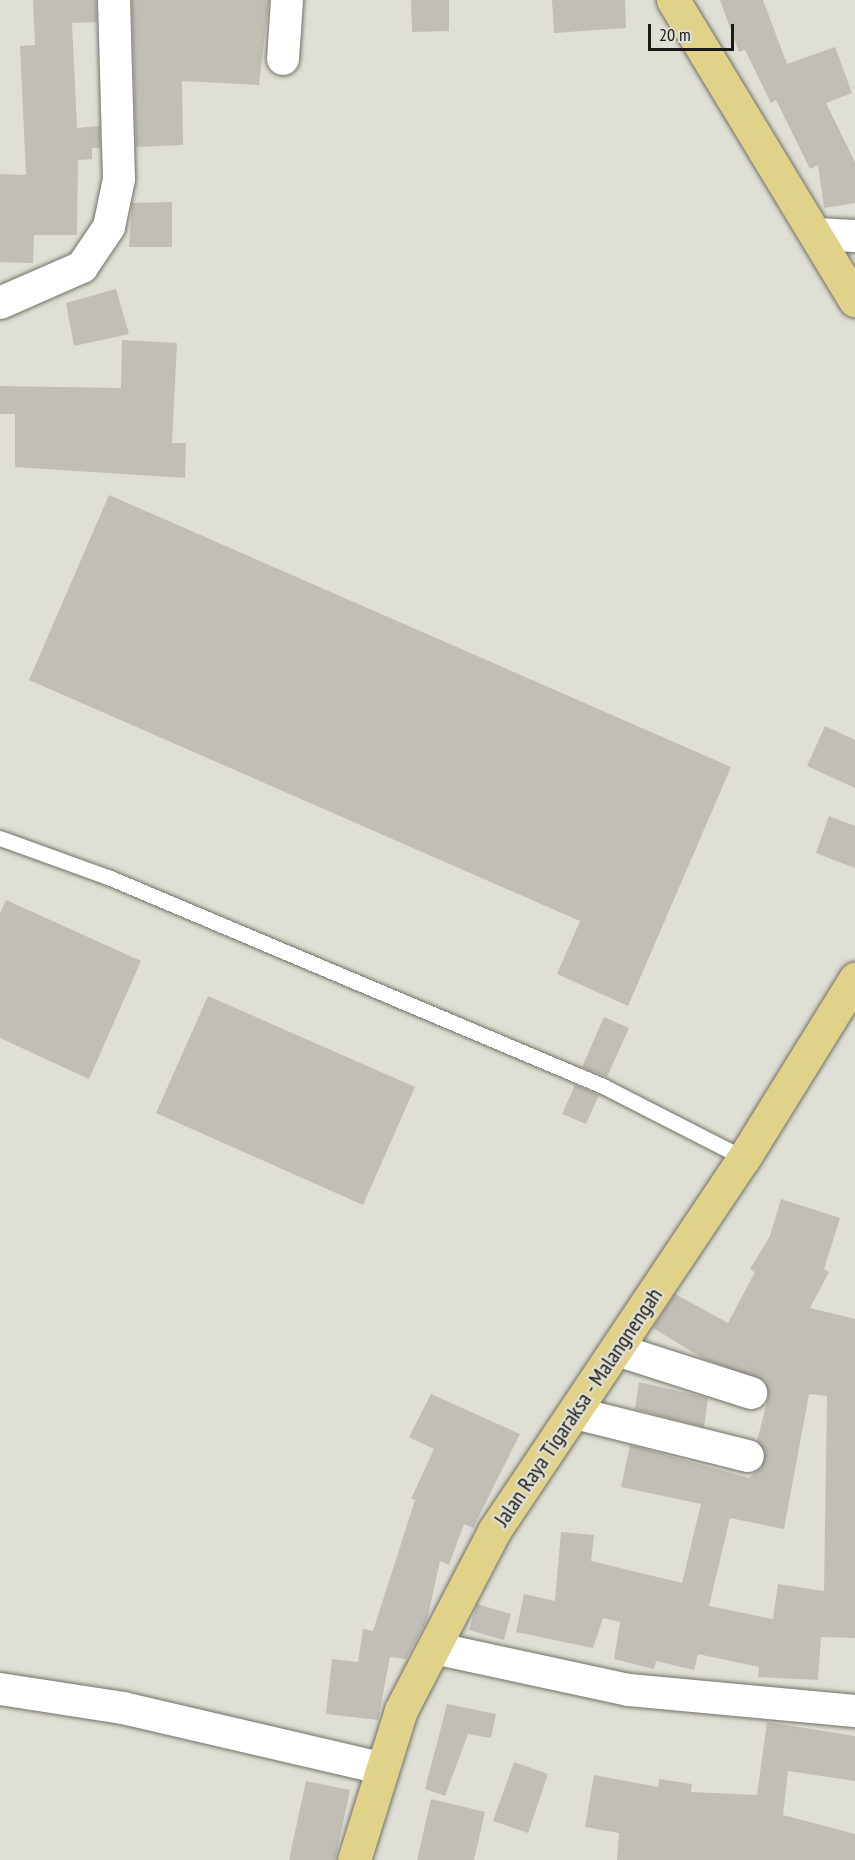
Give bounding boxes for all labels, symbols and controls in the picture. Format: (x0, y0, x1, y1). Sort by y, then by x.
scale bar (651, 12, 736, 50)
text: 20 m (659, 23, 691, 46)
street label: Jalan Raya Tigaraksa - Malangnengah (488, 1282, 668, 1532)

